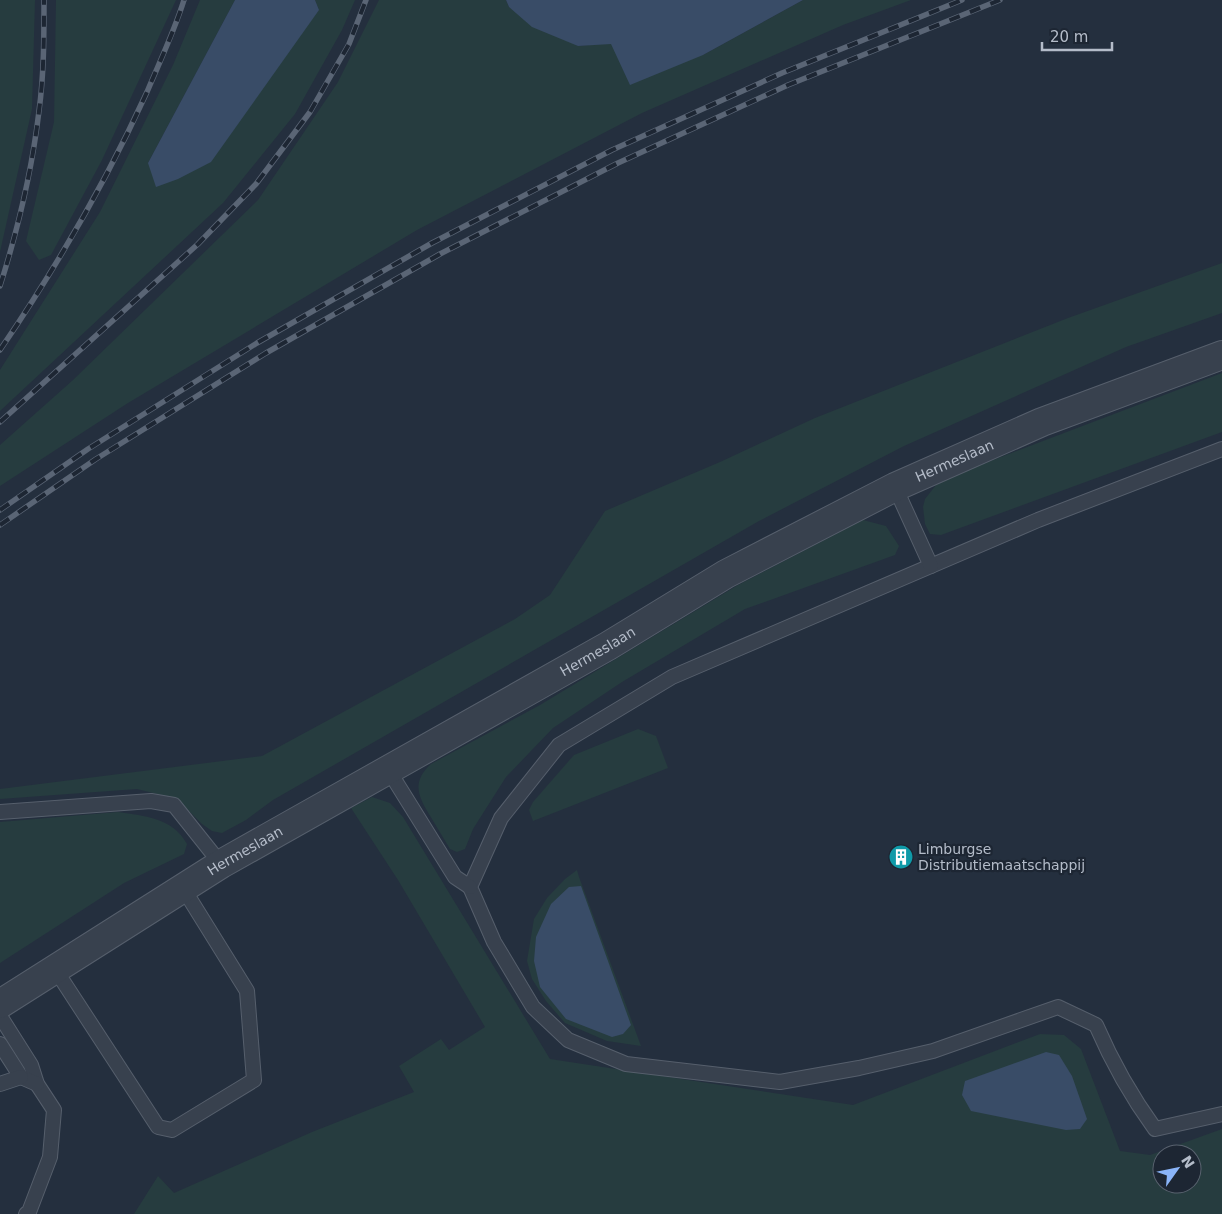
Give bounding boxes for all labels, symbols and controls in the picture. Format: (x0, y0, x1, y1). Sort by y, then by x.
scale bar (1042, 20, 1112, 52)
text: 20 m (1050, 28, 1088, 46)
street label: Hermeslaan (913, 436, 996, 485)
street label: Hermeslaan (557, 623, 638, 679)
street label: Hermeslaan (204, 823, 285, 879)
place label: Limburgse Distributiemaatschappij (918, 841, 1085, 873)
building icon: Limburgse Distributiemaatschappij (888, 844, 914, 870)
north arrow (1152, 1144, 1202, 1194)
text: N (1178, 1153, 1198, 1171)

